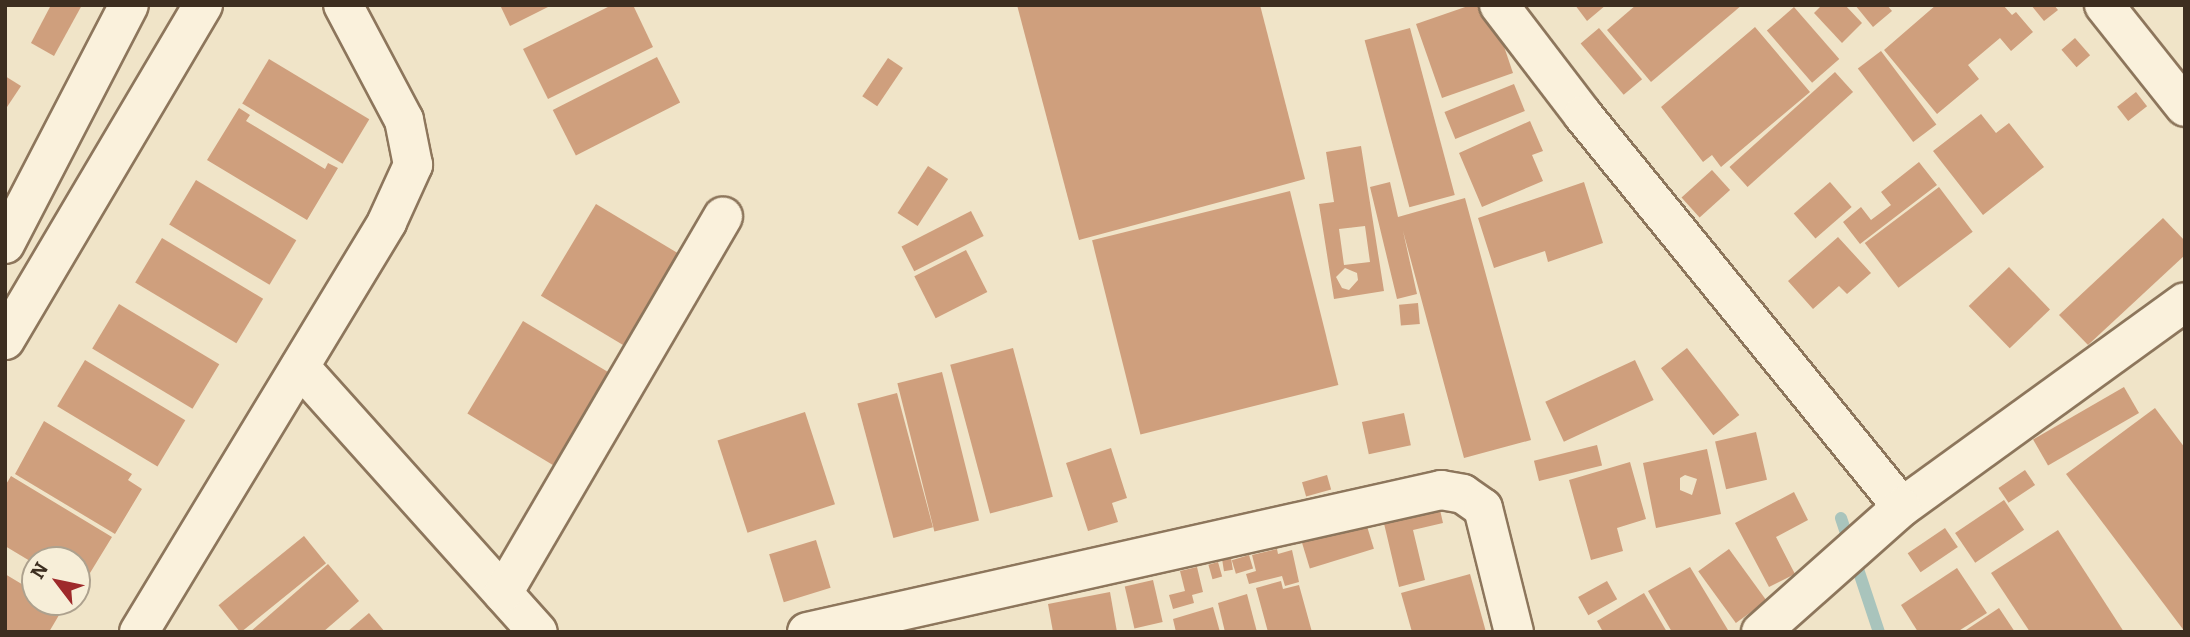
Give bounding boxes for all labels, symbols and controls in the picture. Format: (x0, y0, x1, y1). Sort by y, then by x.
north arrow (21, 546, 91, 616)
text: N (26, 558, 53, 583)

